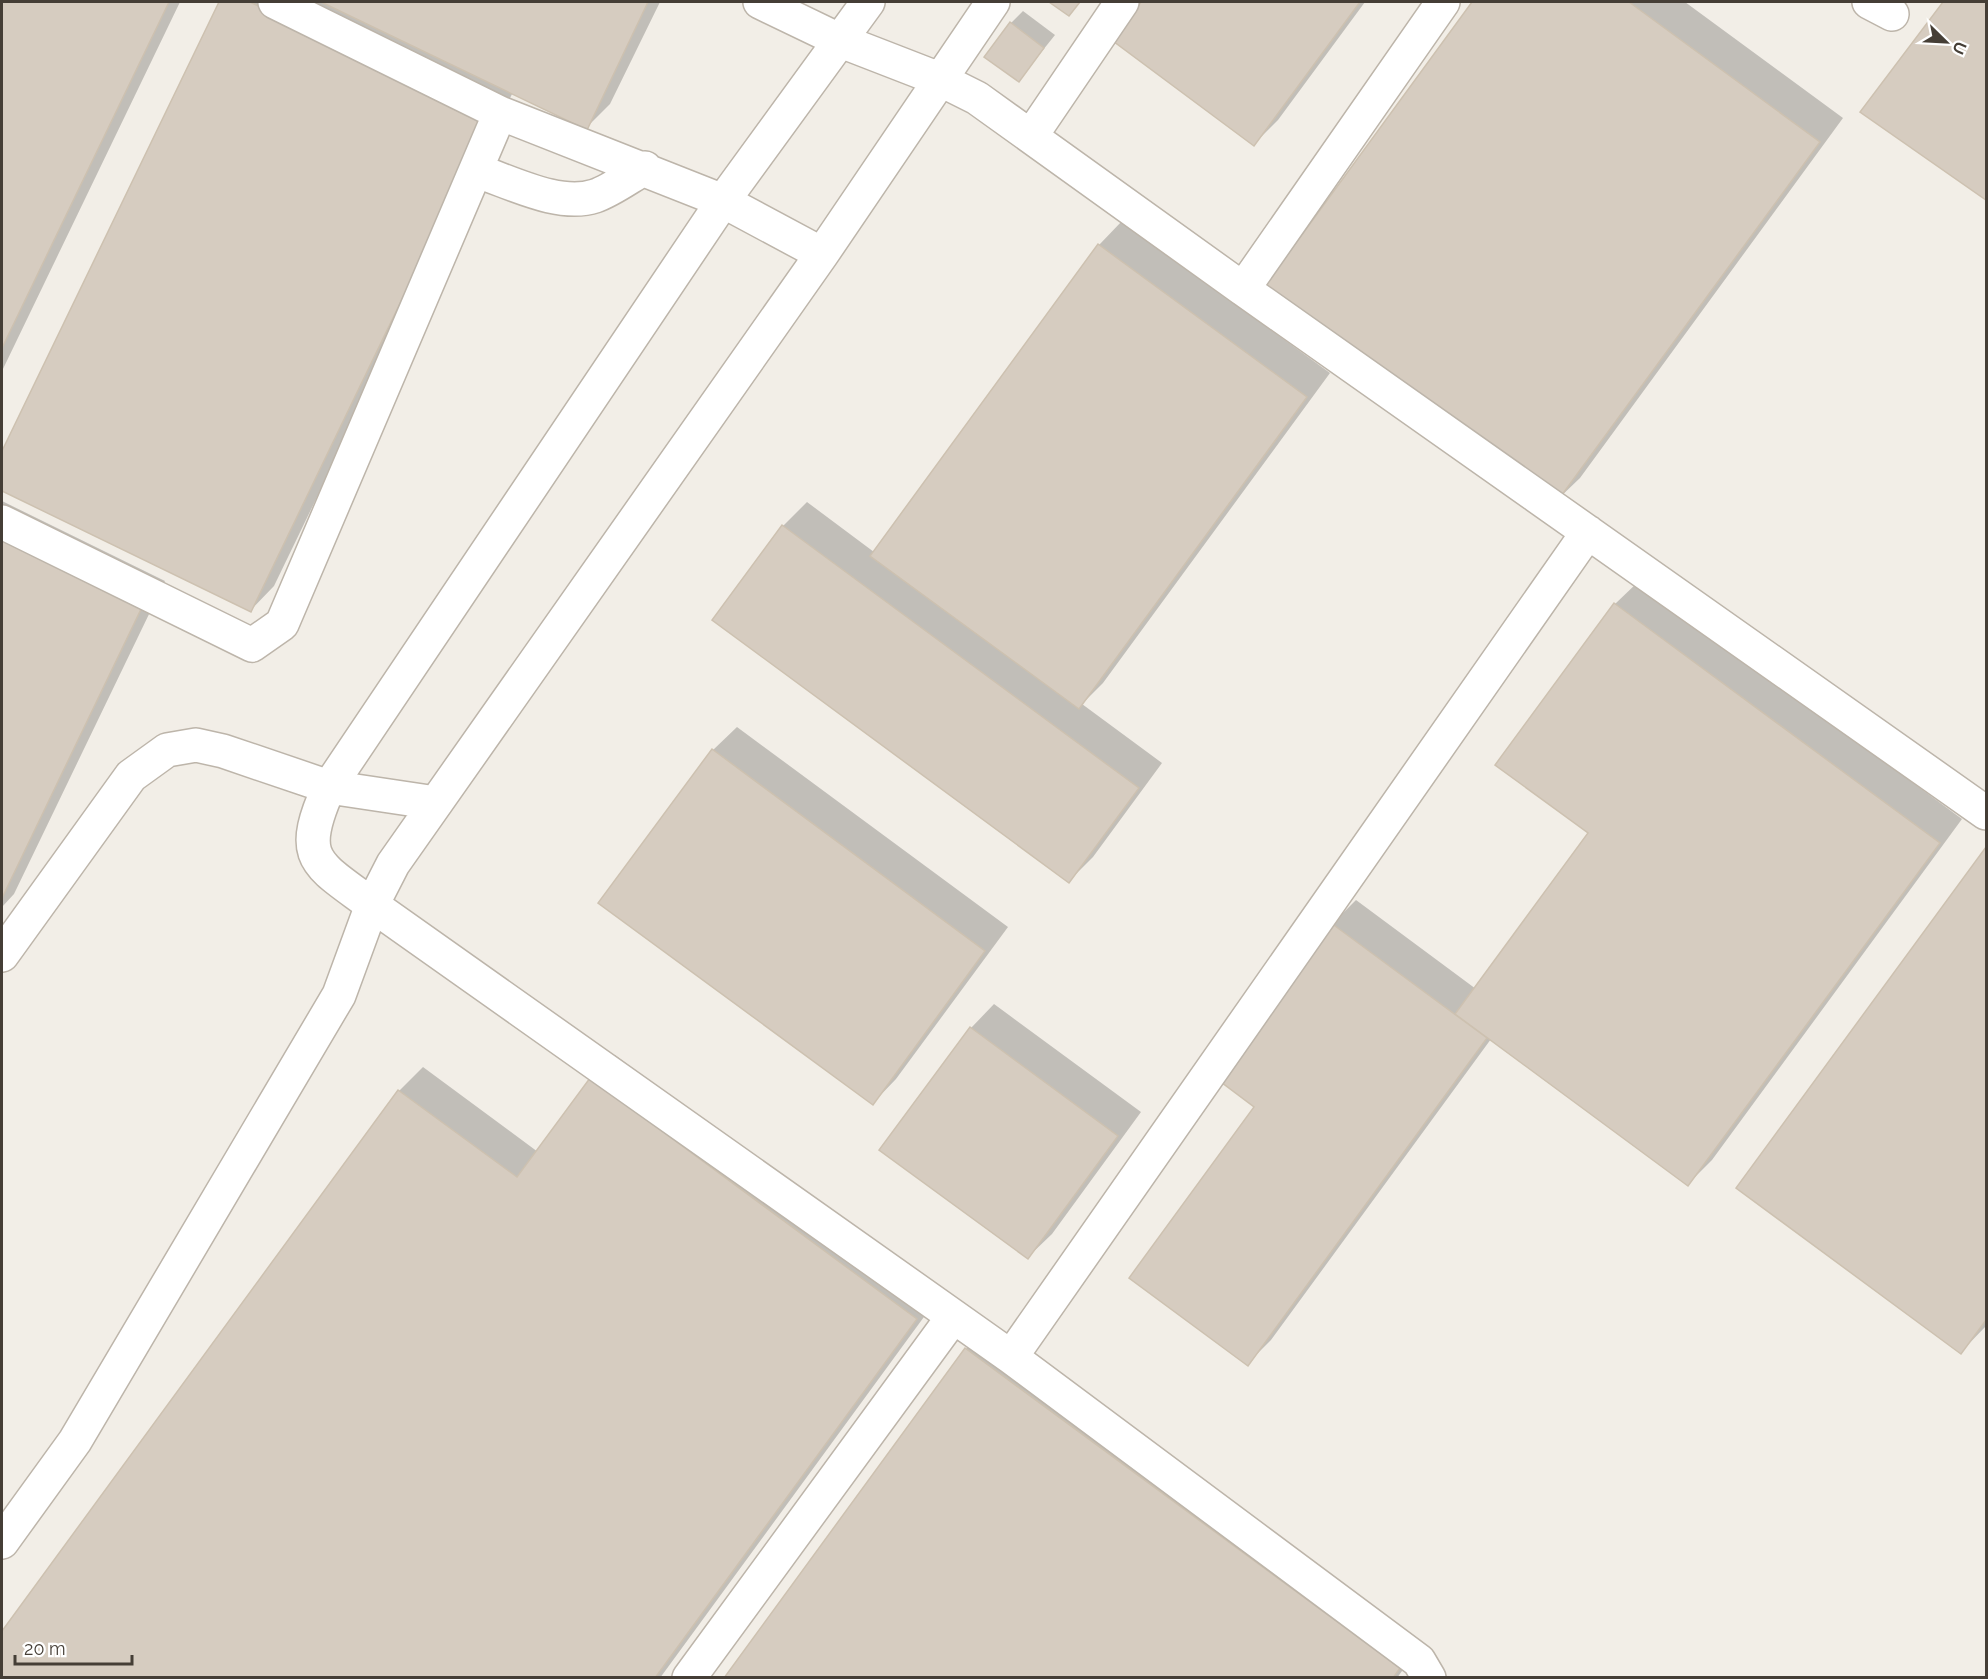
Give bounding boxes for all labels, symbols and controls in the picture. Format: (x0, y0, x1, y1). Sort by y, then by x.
north arrow (1916, 12, 1976, 72)
text: U (1948, 39, 1970, 57)
scale bar (15, 1628, 132, 1666)
text: 20 m (24, 1638, 66, 1659)

